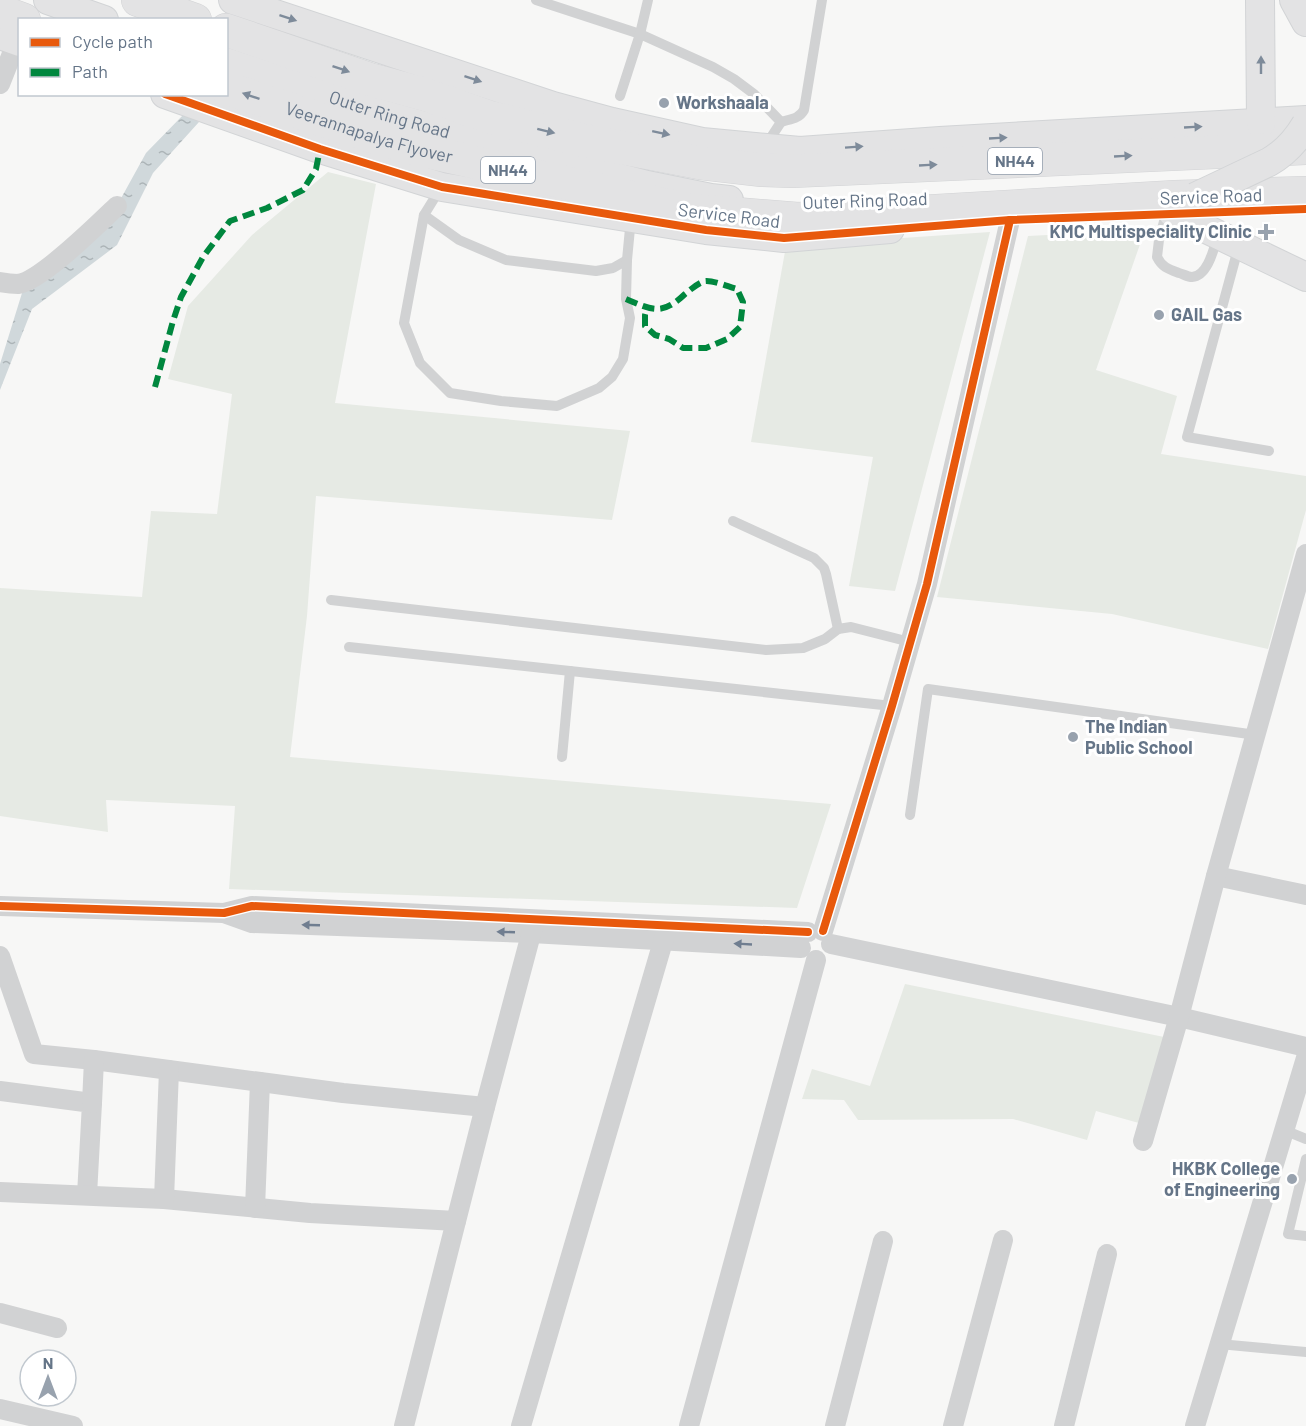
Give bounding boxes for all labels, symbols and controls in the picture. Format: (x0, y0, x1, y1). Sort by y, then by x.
one-way arrow (279, 14, 297, 24)
legend (18, 18, 228, 96)
text: Cycle path (72, 30, 153, 52)
one-way arrow (1256, 55, 1266, 74)
text: Path (72, 60, 108, 82)
one-way arrow (333, 65, 351, 75)
one-way arrow (464, 75, 482, 85)
street label: Outer Ring Road (327, 85, 453, 143)
one-way arrow (242, 90, 260, 100)
place label: Workshaala (676, 91, 769, 113)
street label: Veerannapalya Flyover (283, 96, 455, 167)
marker: Workshaala (657, 96, 671, 110)
one-way arrow (1184, 123, 1203, 132)
one-way arrow (536, 126, 555, 136)
one-way arrow (651, 128, 670, 138)
one-way arrow (989, 133, 1008, 142)
one-way arrow (845, 142, 864, 152)
road number: NH44 (988, 148, 1042, 174)
one-way arrow (1114, 152, 1133, 161)
road number: NH44 (481, 157, 535, 183)
one-way arrow (919, 161, 938, 170)
street label: Service Road (1159, 183, 1263, 209)
street label: Outer Ring Road (802, 187, 928, 213)
street label: Service Road (677, 198, 781, 232)
place label: KMC Multispeciality Clinic (1050, 220, 1252, 242)
marker: KMC Multispeciality Clinic (1257, 223, 1275, 241)
place label: GAIL Gas (1171, 303, 1242, 325)
marker: GAIL Gas (1152, 308, 1166, 322)
place label: The Indian Public School (1085, 715, 1193, 758)
marker: The Indian Public School (1066, 730, 1080, 744)
one-way arrow (302, 920, 321, 929)
one-way arrow (497, 928, 516, 937)
one-way arrow (733, 940, 752, 949)
place label: HKBK College of Engineering (1164, 1157, 1280, 1200)
marker: HKBK College of Engineering (1285, 1172, 1299, 1186)
north arrow (18, 1348, 78, 1408)
text: N (43, 1353, 53, 1372)

